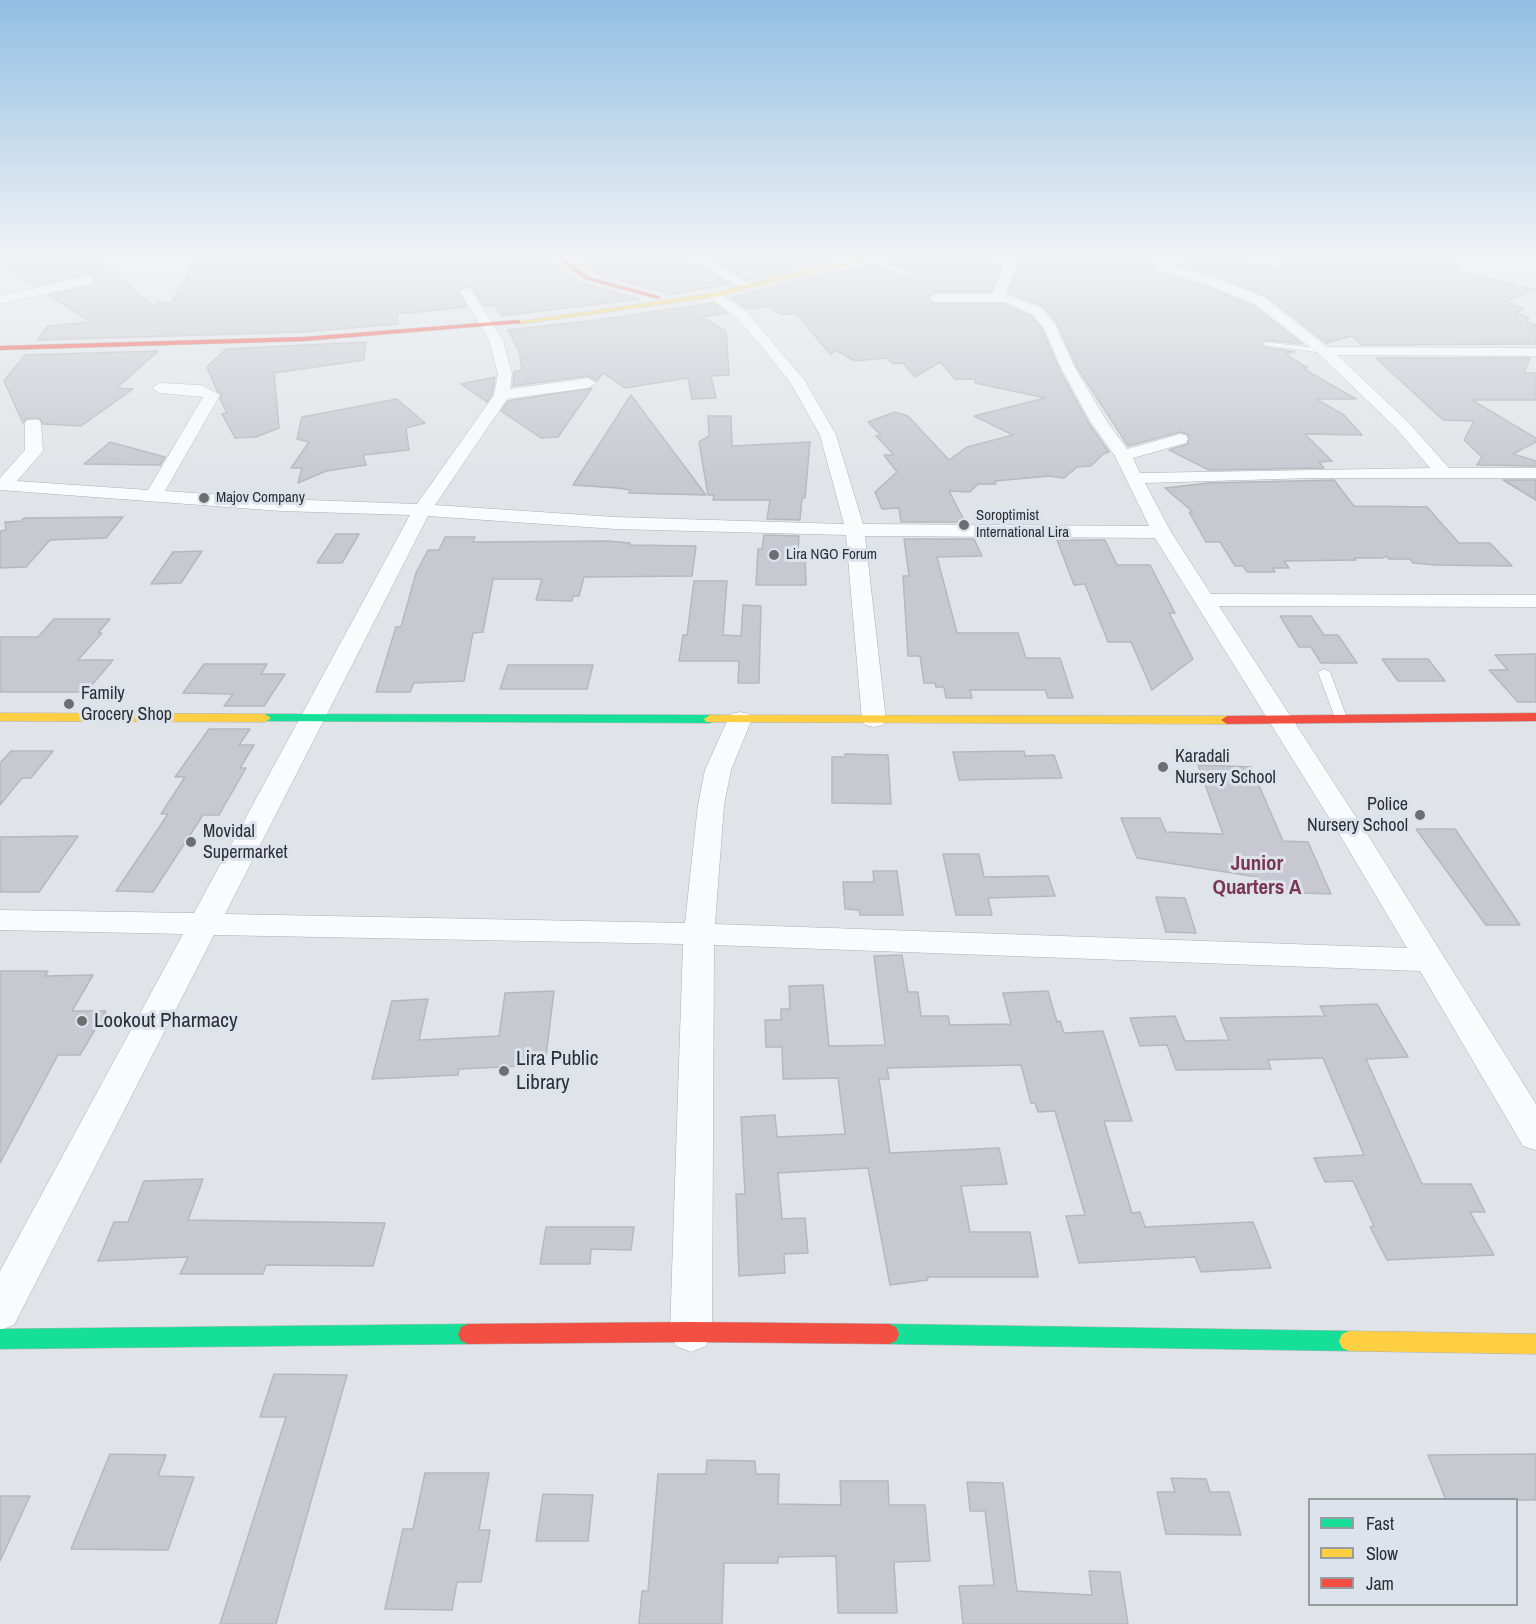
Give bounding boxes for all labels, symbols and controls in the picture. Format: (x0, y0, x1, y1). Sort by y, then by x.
place label: Majov Company (216, 489, 305, 507)
marker: Majov Company (197, 491, 211, 505)
place label: Soroptimist International Lira (976, 507, 1069, 542)
marker: Soroptimist International Lira (957, 518, 971, 532)
place label: Lira NGO Forum (786, 546, 877, 564)
marker: Lira NGO Forum (767, 548, 781, 562)
place label: Family Grocery Shop (81, 683, 172, 726)
marker: Family Grocery Shop (62, 697, 76, 711)
place label: Karadali Nursery School (1175, 746, 1276, 789)
marker: Karadali Nursery School (1156, 760, 1170, 774)
place label: Police Nursery School (1307, 794, 1408, 836)
marker: Police Nursery School (1413, 808, 1427, 822)
place label: Movidal Supermarket (203, 821, 287, 864)
marker: Movidal Supermarket (184, 835, 198, 849)
district label: Junior Quarters A (1213, 851, 1301, 901)
place label: Lookout Pharmacy (94, 1008, 238, 1034)
marker: Lookout Pharmacy (75, 1014, 89, 1028)
place label: Lira Public Library (516, 1046, 598, 1096)
marker: Lira Public Library (497, 1064, 511, 1078)
legend (1308, 1498, 1518, 1606)
text: Fast (1366, 1511, 1394, 1536)
text: Slow (1366, 1541, 1398, 1566)
text: Jam (1366, 1571, 1394, 1596)

